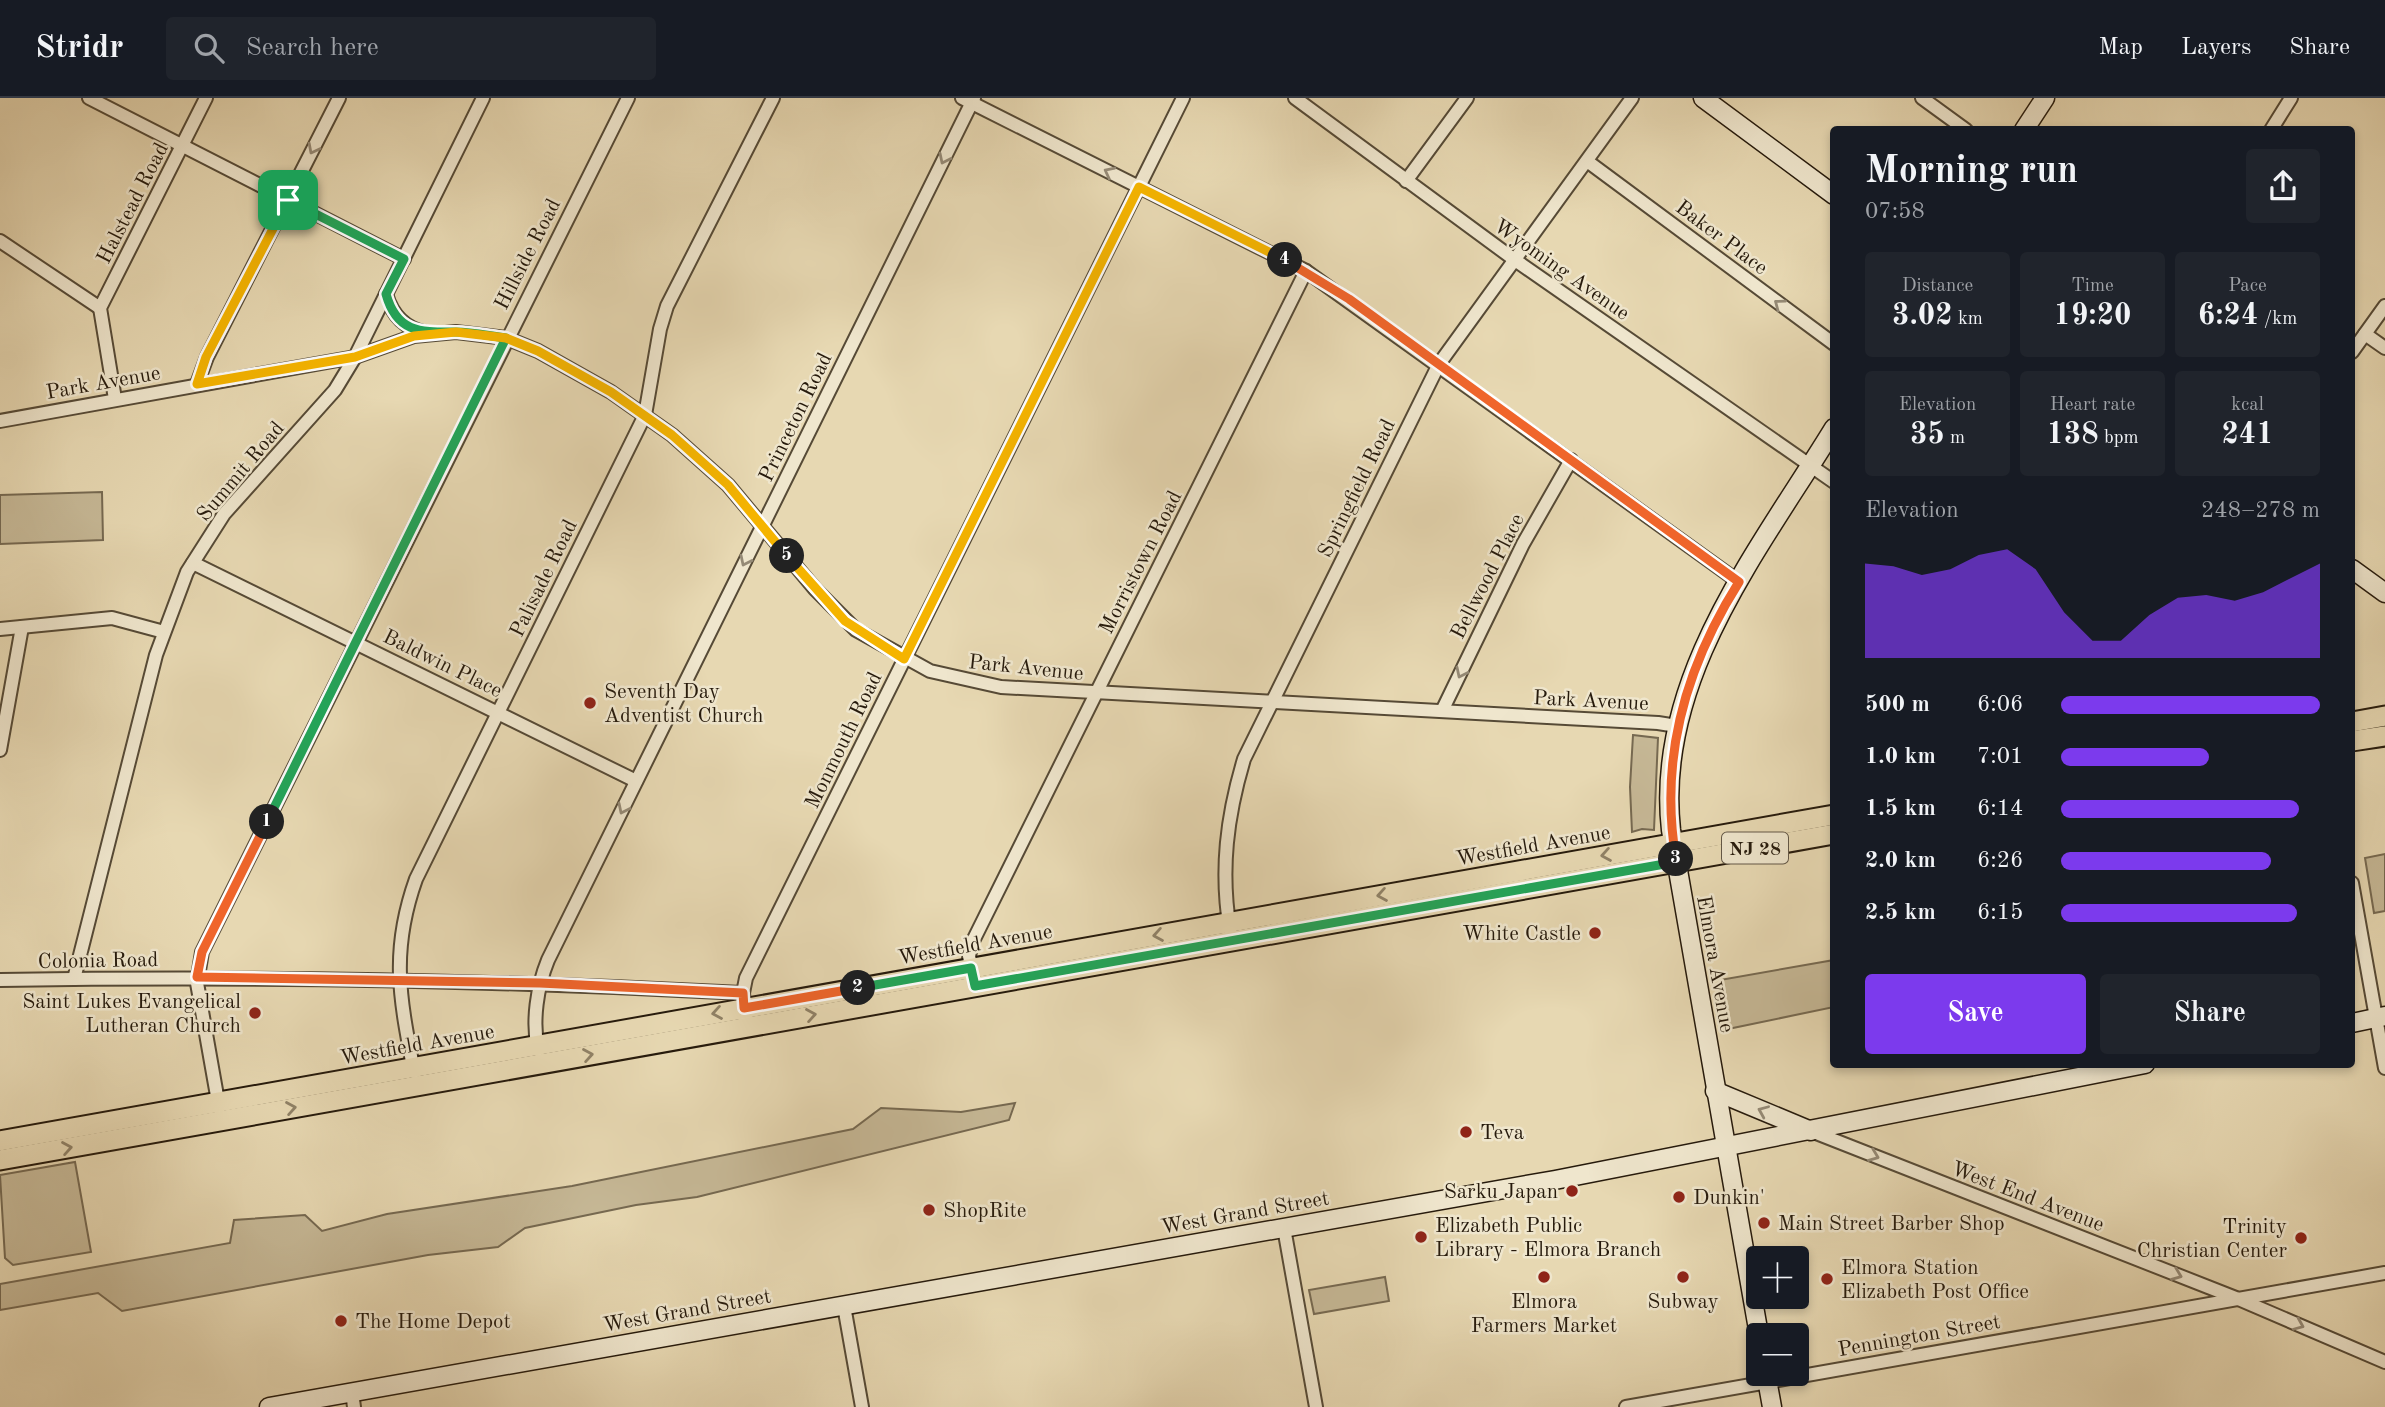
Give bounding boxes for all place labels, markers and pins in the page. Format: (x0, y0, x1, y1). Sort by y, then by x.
pin (258, 170, 318, 230)
pin: 4 (1268, 242, 1302, 278)
pin: 5 (770, 538, 804, 574)
place label: Seventh Day Adventist Church (604, 682, 763, 727)
marker: Seventh Day Adventist Church (582, 695, 598, 711)
pin: 1 (250, 804, 284, 840)
pin: 3 (1658, 842, 1694, 876)
place label: White Castle (1462, 924, 1581, 945)
marker: White Castle (1587, 925, 1603, 941)
pin: 2 (840, 970, 876, 1006)
place label: Saint Lukes Evangelical Lutheran Church (22, 992, 241, 1037)
marker: Saint Lukes Evangelical Lutheran Church (247, 1005, 263, 1021)
place label: Teva (1480, 1123, 1524, 1144)
marker: Teva (1458, 1124, 1474, 1140)
place label: Sarku Japan (1444, 1182, 1558, 1203)
marker: Sarku Japan (1564, 1183, 1580, 1199)
place label: Dunkin' (1693, 1188, 1765, 1209)
marker: Dunkin' (1671, 1189, 1687, 1205)
place label: ShopRite (943, 1201, 1026, 1222)
marker: ShopRite (921, 1202, 937, 1218)
place label: Main Street Barber Shop (1778, 1214, 2005, 1235)
marker: Main Street Barber Shop (1756, 1215, 1772, 1231)
place label: Elizabeth Public Library - Elmora Branch (1435, 1216, 1661, 1261)
place label: Trinity Christian Center (2137, 1217, 2287, 1262)
marker: Elizabeth Public Library - Elmora Branch (1413, 1229, 1429, 1245)
marker: Trinity Christian Center (2293, 1230, 2309, 1246)
place label: Elmora Station Elizabeth Post Office (1841, 1258, 2029, 1303)
marker: Elmora Farmers Market (1536, 1269, 1552, 1285)
marker: Subway (1675, 1269, 1691, 1285)
marker: Elmora Station Elizabeth Post Office (1819, 1271, 1835, 1287)
place label: Elmora Farmers Market (1471, 1292, 1617, 1337)
place label: Subway (1647, 1292, 1719, 1313)
place label: The Home Depot (355, 1312, 511, 1333)
marker: The Home Depot (333, 1313, 349, 1329)

